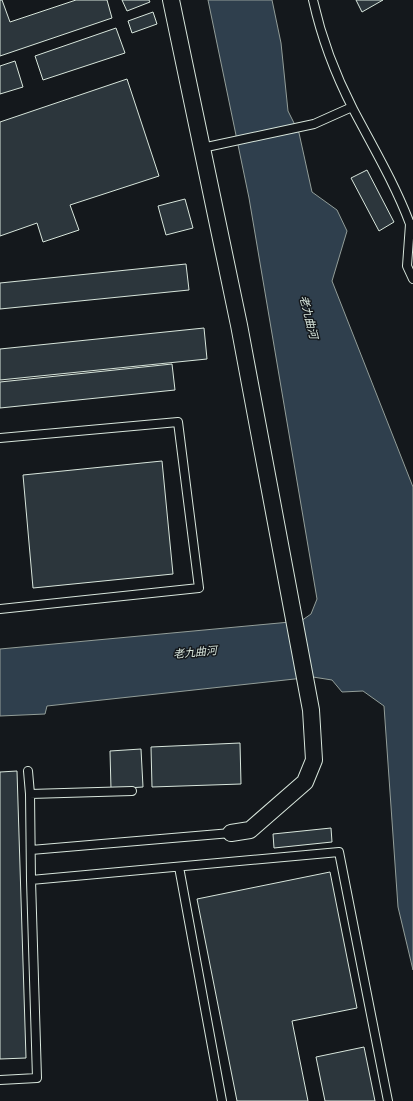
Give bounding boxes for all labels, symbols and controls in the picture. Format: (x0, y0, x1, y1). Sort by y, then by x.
water label: 老九曲河 (297, 294, 321, 342)
water label: 老九曲河 (173, 644, 220, 661)

